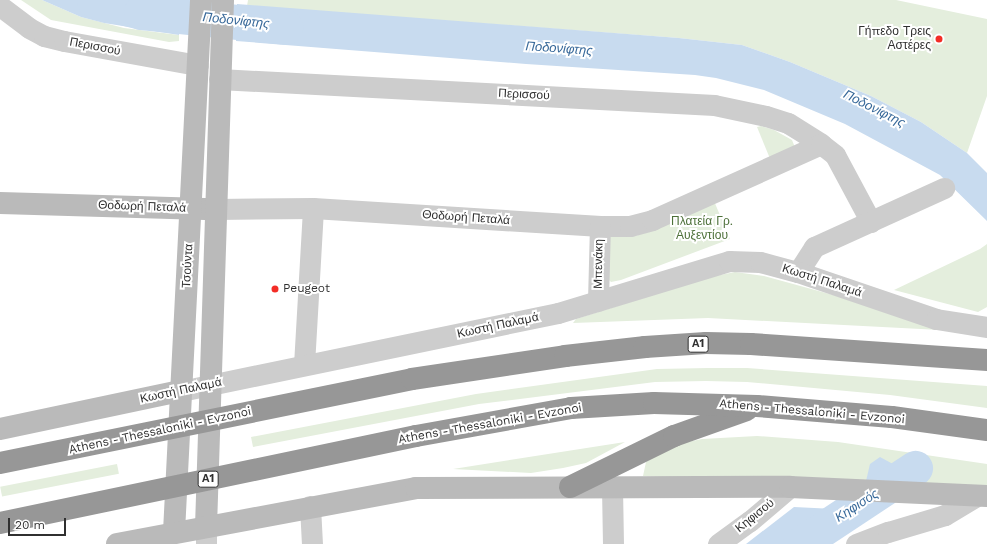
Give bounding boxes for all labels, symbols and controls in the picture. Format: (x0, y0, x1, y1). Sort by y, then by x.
water label: Ποδονίφτης (202, 10, 270, 32)
place label: Γήπεδο Τρεις Αστέρες (858, 25, 931, 53)
marker: Γήπεδο Τρεις Αστέρες (934, 34, 944, 44)
street label: Περισσού (68, 35, 122, 59)
water label: Ποδονίφτης (525, 39, 593, 59)
street label: Περισσού (498, 86, 550, 104)
water label: Ποδονίφτης (841, 87, 907, 131)
street label: Θοδωρή Πεταλά (98, 198, 186, 216)
street label: Θοδωρή Πεταλά (422, 208, 510, 228)
park label: Πλατεία Γρ. Αυξεντίου (671, 215, 733, 243)
street label: Μπενάκη (591, 239, 607, 289)
street label: Τσούντα (180, 244, 196, 288)
street label: Κωστή Παλαμά (780, 261, 864, 301)
place label: Peugeot (283, 282, 330, 296)
marker: Peugeot (270, 284, 280, 294)
street label: Κωστή Παλαμά (456, 310, 540, 342)
road number: Α1 (687, 335, 709, 353)
street label: Κωστή Παλαμά (139, 375, 223, 407)
street label: Athens - Thessaloniki - Evzonoi (719, 397, 905, 427)
street label: Athens - Thessaloniki - Evzonoi (397, 401, 583, 447)
street label: Athens - Thessaloniki - Evzonoi (67, 405, 253, 457)
road number: Α1 (197, 470, 219, 488)
water label: Κηφισός (832, 486, 882, 526)
street label: Κηφισού (733, 496, 777, 536)
scale bar (10, 510, 68, 536)
text: 20 m (15, 518, 45, 532)

